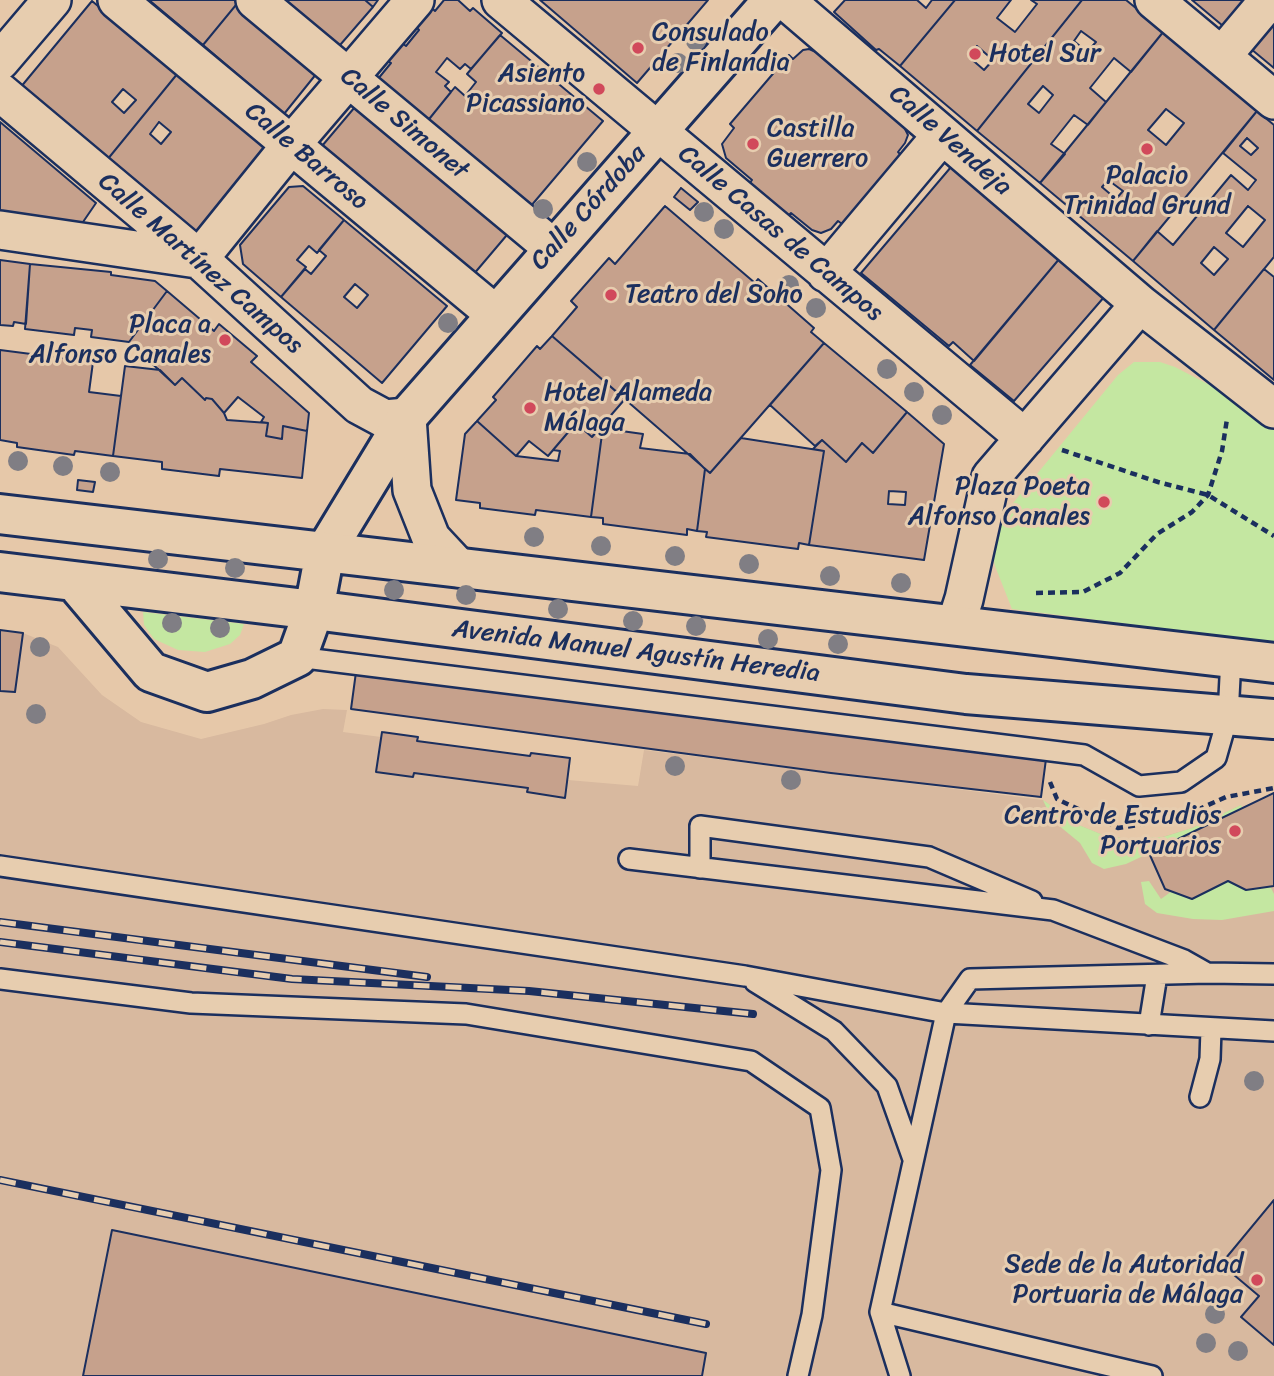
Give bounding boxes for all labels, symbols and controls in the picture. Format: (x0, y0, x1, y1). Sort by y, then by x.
place label: Consulado de Finlandia (652, 17, 790, 78)
place label: Hotel Sur (989, 38, 1100, 70)
marker: Consulado de Finlandia (630, 40, 646, 56)
marker: Hotel Sur (967, 46, 983, 62)
place label: Asiento Picassiano (466, 58, 585, 119)
street label: Calle Simonet (333, 61, 475, 187)
street label: Calle Vendeja (882, 79, 1018, 203)
marker: Asiento Picassiano (591, 81, 607, 97)
street label: Calle Barroso (238, 96, 374, 218)
place label: Castilla Guerrero (767, 113, 868, 174)
marker: Castilla Guerrero (745, 136, 761, 152)
street label: Calle Córdoba (524, 139, 654, 277)
street label: Calle Casas de Campos (671, 139, 889, 329)
marker: Palacio Trinidad Grund (1139, 141, 1155, 157)
place label: Palacio Trinidad Grund (1064, 160, 1230, 222)
street label: Calle Martínez Campos (91, 167, 309, 361)
place label: Teatro del Soho (625, 279, 803, 311)
marker: Teatro del Soho (603, 287, 619, 303)
place label: Placa a Alfonso Canales (29, 309, 211, 370)
marker: Placa a Alfonso Canales (217, 332, 233, 348)
place label: Hotel Alameda Málaga (544, 377, 712, 438)
marker: Hotel Alameda Málaga (522, 400, 538, 416)
place label: Plaza Poeta Alfonso Canales (908, 471, 1090, 532)
marker: Plaza Poeta Alfonso Canales (1096, 494, 1112, 510)
street label: Avenida Manuel Agustín Heredia (450, 614, 822, 690)
place label: Centro de Estudios Portuarios (1004, 800, 1221, 862)
marker: Centro de Estudios Portuarios (1227, 823, 1243, 839)
place label: Sede de la Autoridad Portuaria de Málaga (1005, 1249, 1243, 1310)
marker: Sede de la Autoridad Portuaria de Málaga (1249, 1272, 1265, 1288)

